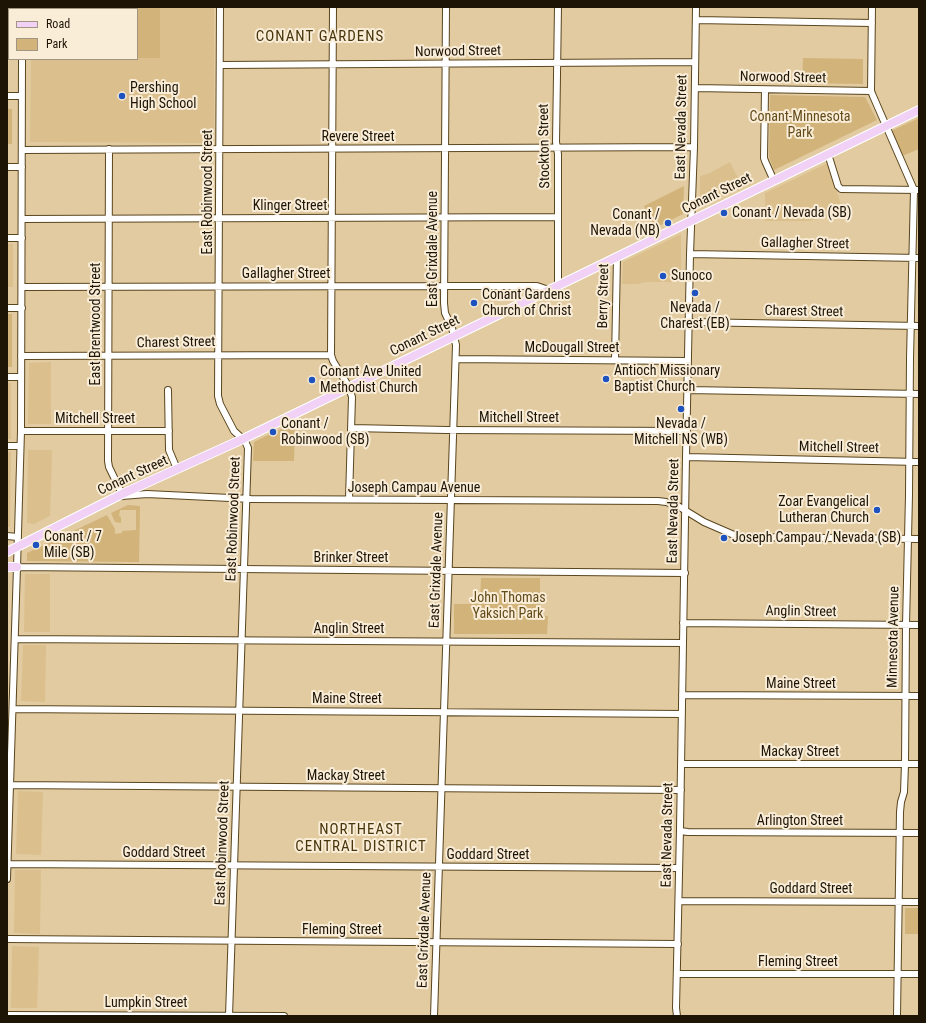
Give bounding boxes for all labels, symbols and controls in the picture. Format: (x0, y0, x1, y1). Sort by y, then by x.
legend (8, 8, 138, 60)
text: Road (46, 17, 70, 31)
district label: CONANT GARDENS (256, 28, 384, 46)
text: Park (46, 37, 67, 51)
street label: Norwood Street (415, 43, 501, 61)
street label: Norwood Street (740, 69, 826, 87)
street label: East Nevada Street (673, 74, 691, 180)
place label: Pershing High School (130, 80, 197, 112)
marker: Pershing High School (117, 91, 127, 101)
street label: Stockton Street (536, 103, 554, 189)
park label: Conant-Minnesota Park (749, 109, 851, 142)
street label: Revere Street (321, 129, 395, 145)
street label: East Robinwood Street (200, 130, 216, 254)
street label: Conant Street (679, 170, 755, 218)
street label: East Grixdale Avenue (425, 191, 441, 307)
street label: Klinger Street (253, 198, 327, 214)
place label: Conant / Nevada (SB) (732, 205, 851, 221)
place label: Conant / Nevada (NB) (590, 207, 660, 240)
marker: Conant / Nevada (SB) (719, 208, 729, 218)
marker: Conant / Nevada (NB) (663, 218, 673, 228)
street label: Gallagher Street (761, 235, 849, 253)
street label: East Brentwood Street (88, 263, 104, 385)
street label: Berry Street (595, 264, 613, 328)
street label: Gallagher Street (242, 266, 330, 282)
place label: Sunoco (671, 268, 712, 284)
marker: Sunoco (658, 271, 668, 281)
place label: Conant Gardens Church of Christ (482, 287, 571, 320)
marker: Nevada / Charest (EB) (690, 288, 700, 298)
marker: Conant Gardens Church of Christ (469, 298, 479, 308)
place label: Nevada / Charest (EB) (660, 300, 730, 332)
street label: Charest Street (765, 303, 843, 321)
street label: Conant Street (387, 312, 463, 360)
street label: Charest Street (137, 334, 215, 352)
street label: McDougall Street (525, 340, 619, 356)
place label: Antioch Missionary Baptist Church (614, 363, 720, 396)
place label: Conant Ave United Methodist Church (320, 364, 422, 396)
marker: Antioch Missionary Baptist Church (601, 374, 611, 384)
marker: Conant Ave United Methodist Church (307, 375, 317, 385)
marker: Nevada / Mitchell NS (WB) (676, 404, 686, 414)
street label: Mitchell Street (479, 410, 559, 426)
street label: Mitchell Street (55, 411, 135, 427)
place label: Conant / Robinwood (SB) (281, 416, 369, 448)
place label: Nevada / Mitchell NS (WB) (634, 416, 728, 448)
marker: Conant / Robinwood (SB) (268, 427, 278, 437)
street label: Mitchell Street (799, 439, 879, 457)
street label: Conant Street (95, 452, 171, 500)
street label: East Robinwood Street (223, 456, 245, 582)
street label: East Nevada Street (665, 458, 683, 564)
street label: Joseph Campau Avenue (348, 480, 480, 496)
place label: Zoar Evangelical Lutheran Church (778, 494, 869, 526)
marker: Zoar Evangelical Lutheran Church (872, 505, 882, 515)
street label: East Grixdale Avenue (427, 512, 447, 628)
place label: Conant / 7 Mile (SB) (44, 529, 102, 562)
place label: Joseph Campau / Nevada (SB) (732, 530, 901, 546)
marker: Joseph Campau / Nevada (SB) (719, 533, 729, 543)
marker: Conant / 7 Mile (SB) (31, 540, 41, 550)
street label: Brinker Street (314, 550, 388, 566)
street label: Minnesota Avenue (885, 586, 903, 688)
park label: John Thomas Yaksich Park (470, 590, 546, 622)
street label: Anglin Street (765, 603, 837, 621)
street label: Anglin Street (314, 621, 384, 637)
street label: Maine Street (766, 676, 836, 692)
street label: Maine Street (312, 691, 382, 707)
street label: Mackay Street (761, 744, 839, 760)
street label: Mackay Street (307, 768, 385, 784)
street label: East Robinwood Street (212, 780, 234, 906)
street label: East Nevada Street (659, 782, 677, 888)
street label: Arlington Street (757, 813, 843, 829)
district label: NORTHEAST CENTRAL DISTRICT (295, 821, 427, 856)
street label: Goddard Street (123, 845, 205, 861)
street label: Goddard Street (447, 847, 529, 863)
street label: East Grixdale Avenue (415, 872, 435, 988)
street label: Goddard Street (770, 881, 852, 897)
street label: Fleming Street (302, 922, 382, 938)
street label: Fleming Street (758, 954, 838, 970)
street label: Lumpkin Street (105, 995, 187, 1011)

